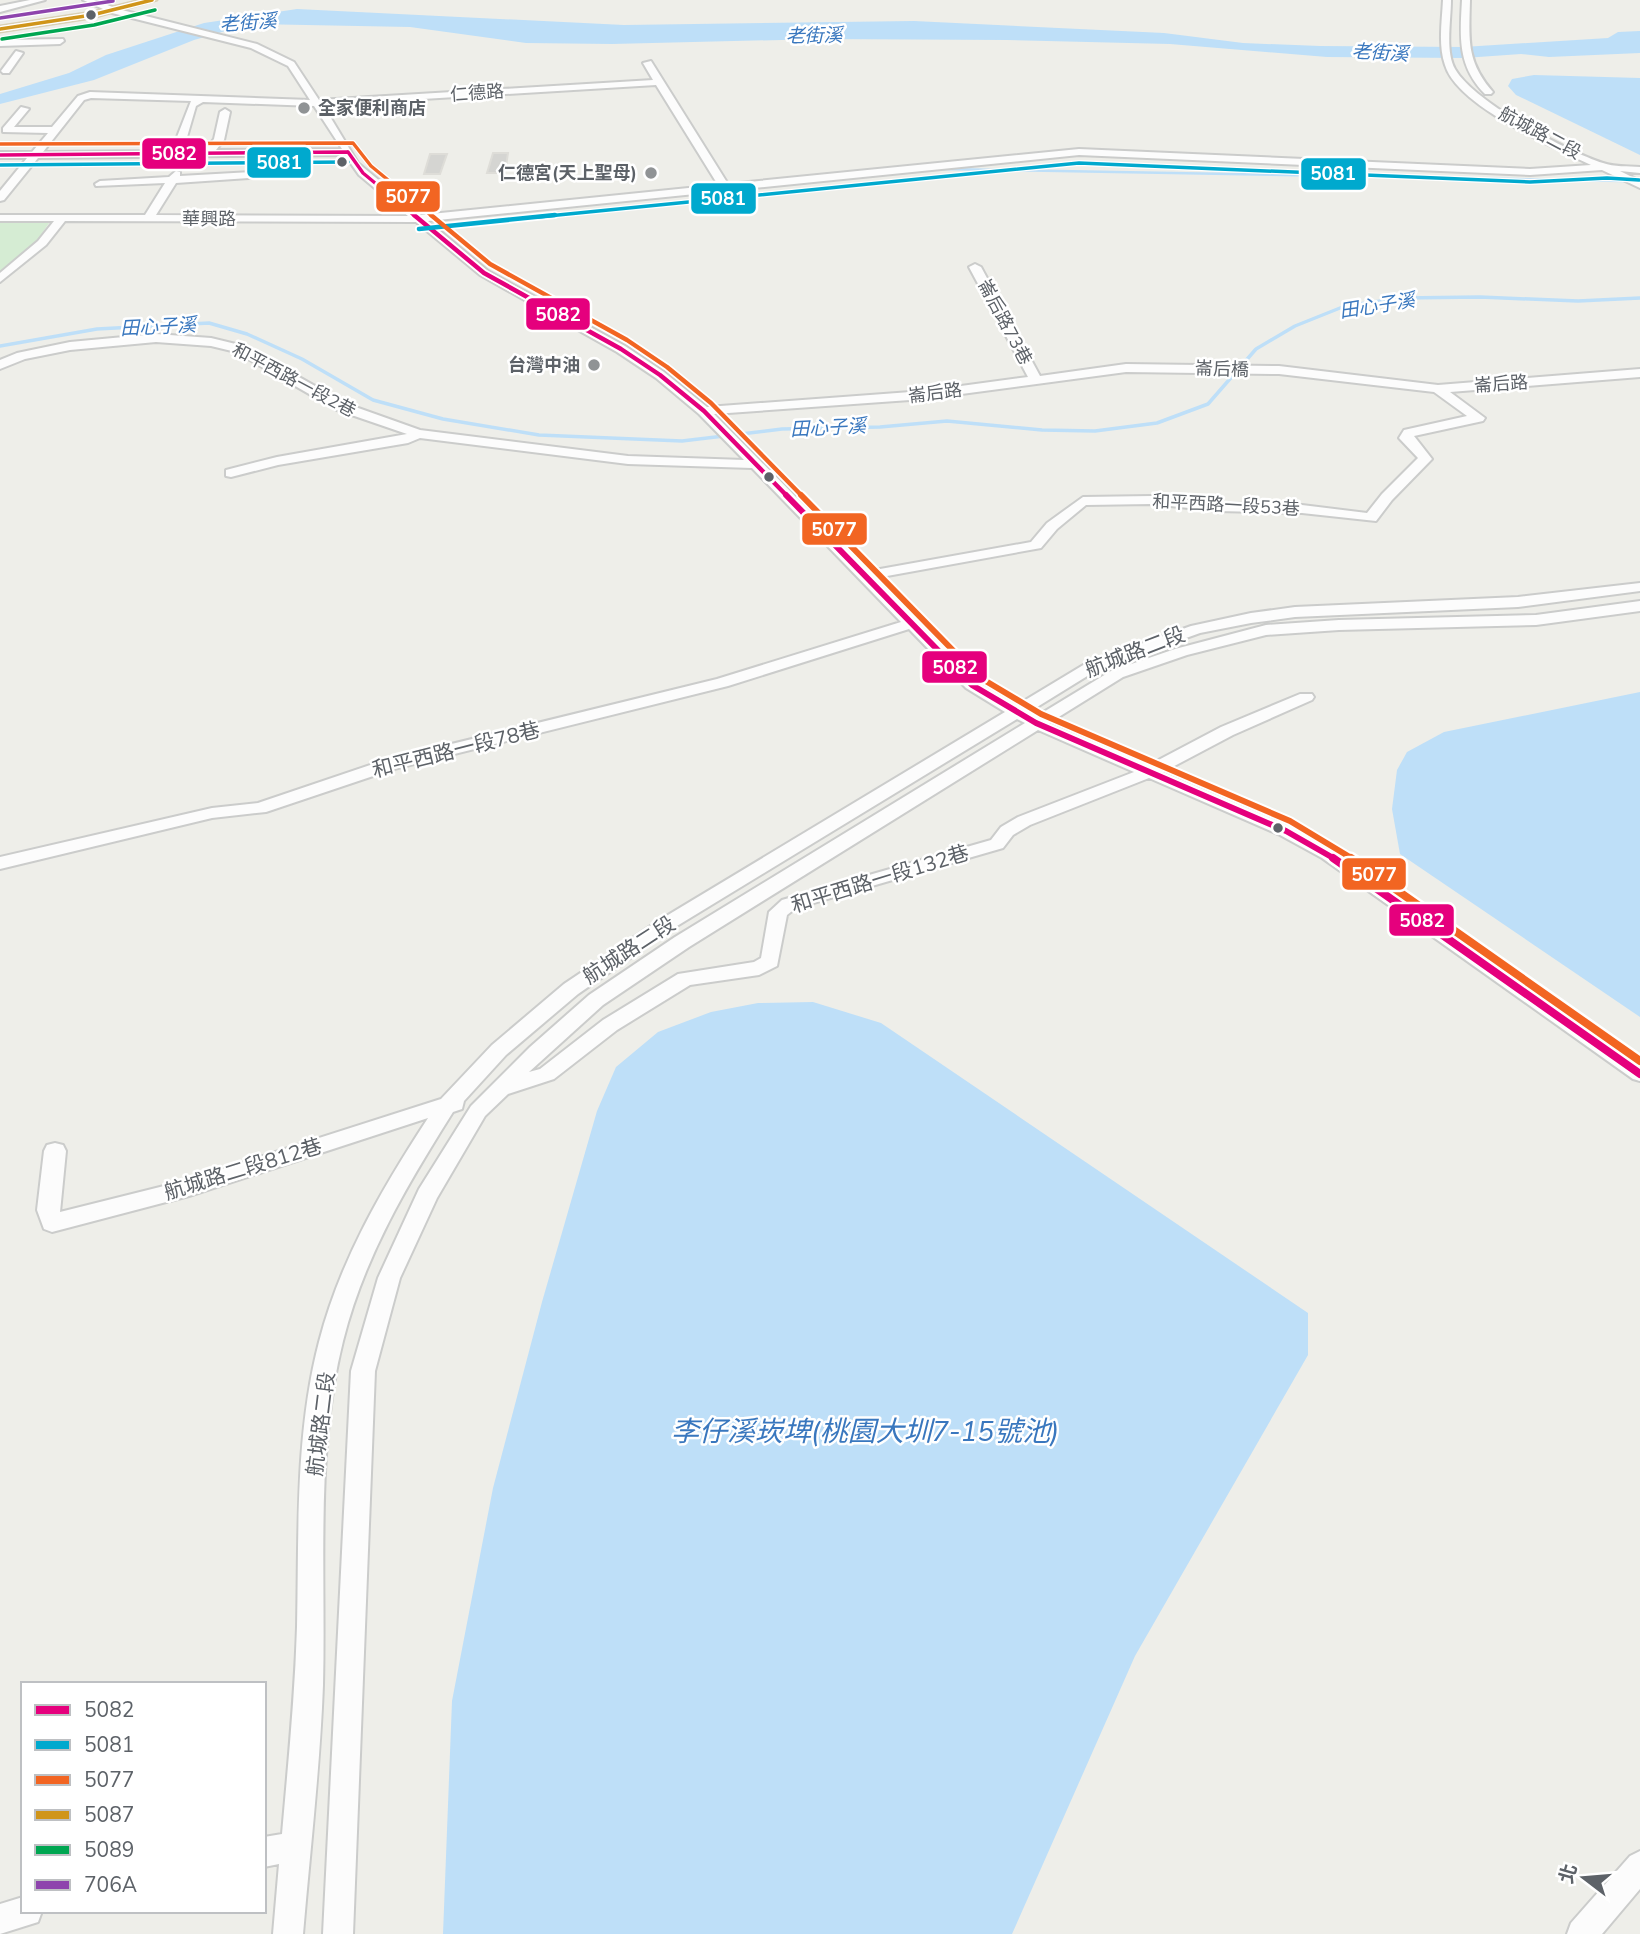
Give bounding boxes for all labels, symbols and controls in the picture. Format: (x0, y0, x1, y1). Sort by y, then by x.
unlabelled marker (84, 8, 98, 22)
water label: 老街溪 (219, 8, 280, 38)
water label: 老街溪 (785, 22, 846, 49)
water label: 老街溪 (1351, 39, 1412, 68)
street label: 仁德路 (449, 79, 505, 107)
place label: 全家便利商店 (318, 96, 426, 120)
marker: 全家便利商店 (296, 100, 312, 116)
street label: 航城路二段 (1495, 101, 1585, 165)
line badge: 5082 (141, 137, 207, 170)
text: 5082 (151, 141, 197, 167)
line badge: 5081 (246, 146, 312, 179)
text: 5081 (256, 150, 302, 176)
unlabelled marker (335, 155, 349, 169)
line badge: 5081 (1300, 157, 1367, 191)
place label: 仁德宮(天上聖母) (498, 161, 637, 185)
text: 5081 (1310, 161, 1356, 187)
marker: 仁德宮(天上聖母) (643, 165, 659, 181)
line badge: 5077 (375, 180, 441, 213)
line badge: 5081 (690, 182, 757, 215)
text: 5077 (385, 184, 431, 210)
text: 5081 (700, 186, 746, 212)
street label: 華興路 (182, 207, 236, 231)
street label: 崙后路73巷 (972, 275, 1038, 369)
water label: 田心子溪 (1338, 287, 1420, 325)
line badge: 5082 (525, 297, 591, 331)
text: 5082 (535, 302, 581, 328)
water label: 田心子溪 (119, 312, 200, 342)
street label: 和平西路一段2巷 (228, 337, 360, 423)
place label: 台灣中油 (508, 353, 580, 377)
street label: 崙后橋 (1195, 356, 1249, 382)
marker: 台灣中油 (586, 357, 602, 373)
street label: 崙后路 (1473, 370, 1529, 398)
street label: 崙后路 (907, 378, 963, 408)
water label: 田心子溪 (789, 413, 870, 443)
unlabelled marker (762, 470, 776, 484)
street label: 和平西路一段53巷 (1152, 489, 1300, 521)
line badge: 5077 (801, 512, 868, 546)
text: 5077 (811, 517, 857, 543)
street label: 航城路二段 (1081, 620, 1189, 684)
line badge: 5082 (921, 650, 988, 684)
text: 5082 (932, 655, 978, 681)
street label: 和平西路一段78巷 (369, 716, 543, 784)
unlabelled marker (1271, 821, 1285, 835)
street label: 和平西路一段132巷 (788, 839, 972, 919)
line badge: 5077 (1341, 857, 1407, 891)
text: 5077 (1351, 862, 1397, 888)
line badge: 5082 (1388, 903, 1455, 937)
text: 5082 (1399, 908, 1445, 934)
street label: 航城路二段 (577, 910, 681, 990)
street label: 航城路二段812巷 (161, 1132, 325, 1206)
street label: 航城路二段 (301, 1370, 341, 1478)
water label: 李仔溪崁埤(桃園大圳7-15號池) (671, 1413, 1059, 1451)
legend (21, 1682, 266, 1913)
text: 5082 (84, 1696, 134, 1724)
text: 5081 (84, 1731, 134, 1759)
text: 5077 (84, 1766, 134, 1794)
text: 5087 (84, 1801, 134, 1829)
text: 5089 (84, 1836, 134, 1864)
north arrow (1549, 1843, 1619, 1913)
text: 北 (1554, 1861, 1584, 1886)
text: 706A (84, 1871, 137, 1899)

